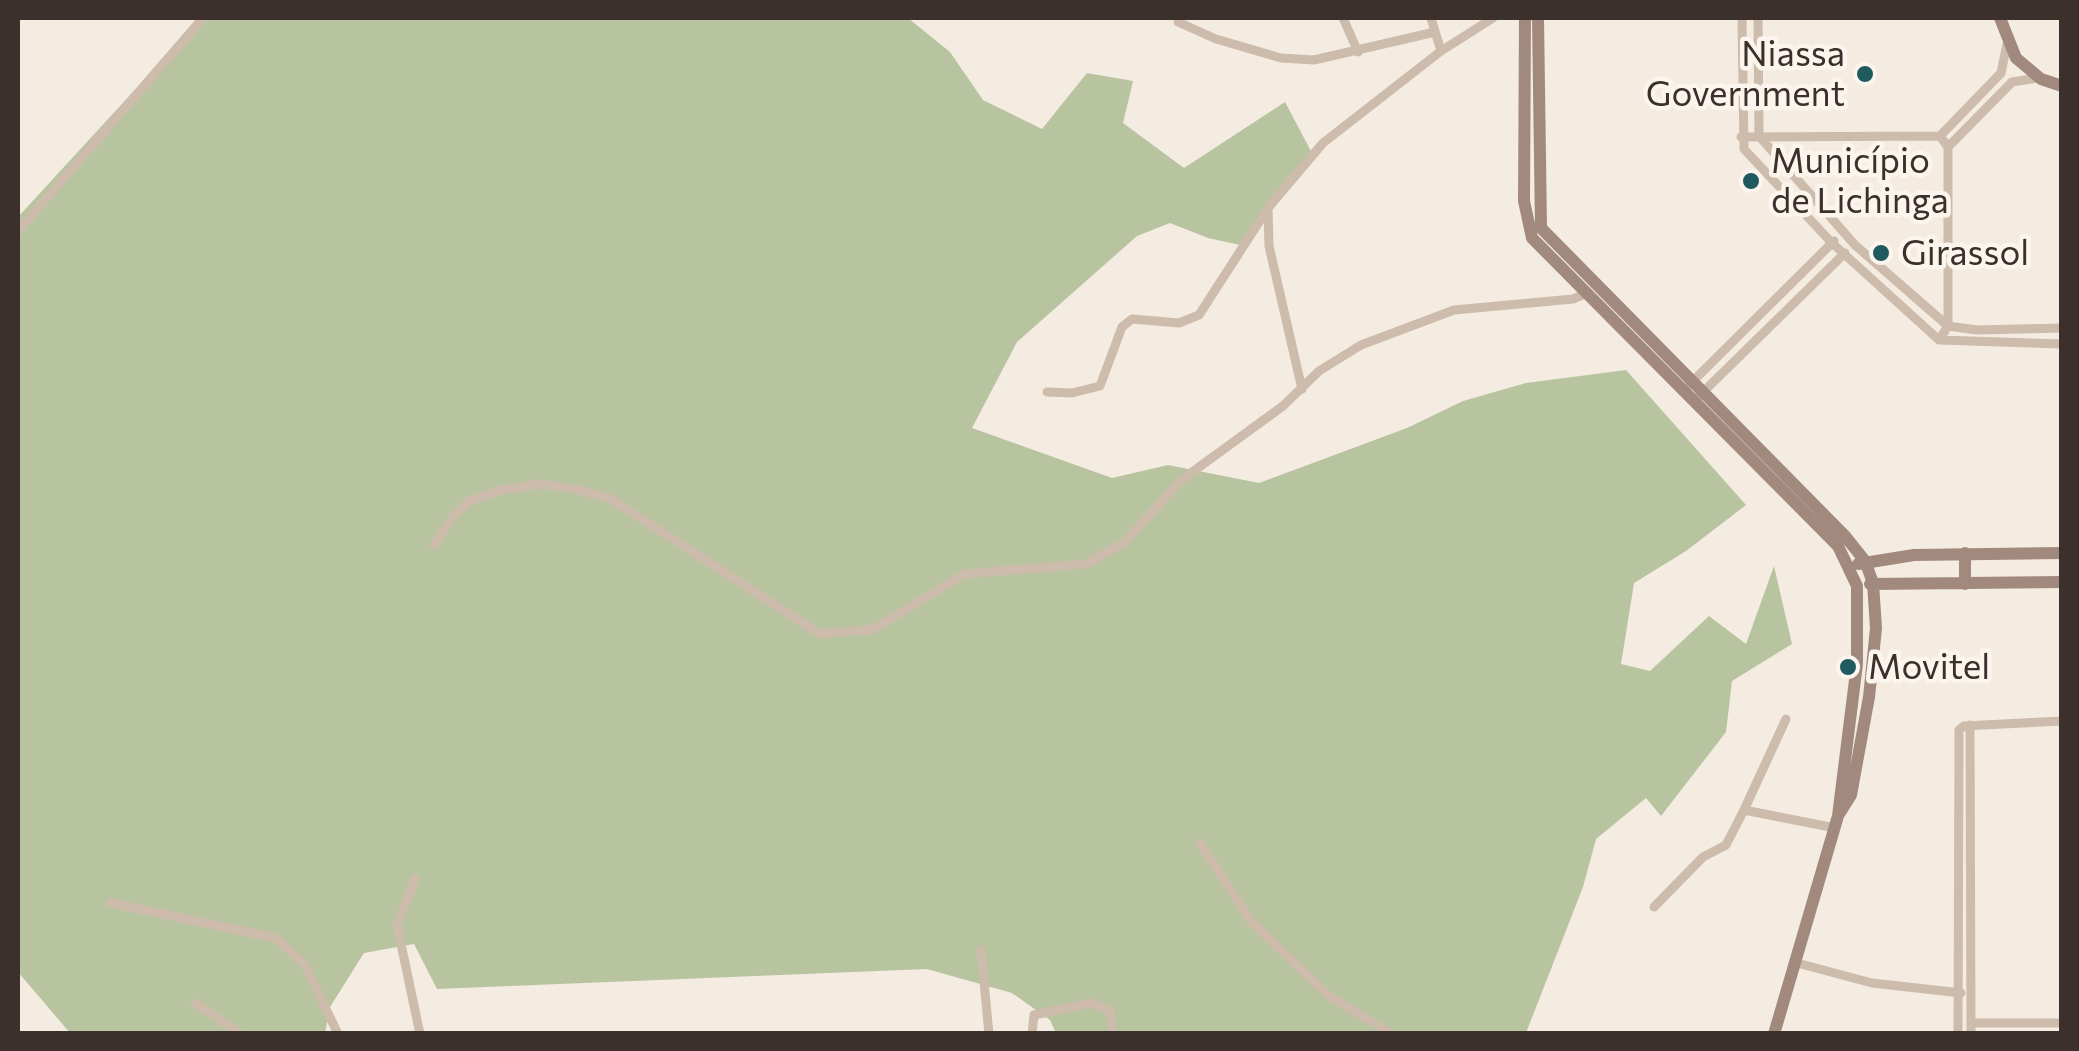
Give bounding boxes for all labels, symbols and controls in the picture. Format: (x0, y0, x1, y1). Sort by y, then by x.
place label: Niassa Government (1646, 33, 1845, 115)
marker: Niassa Government (1854, 63, 1876, 85)
place label: Município de Lichinga (1771, 140, 1949, 222)
marker: Município de Lichinga (1740, 170, 1762, 192)
place label: Girassol (1901, 232, 2029, 274)
marker: Girassol (1870, 242, 1892, 264)
place label: Movitel (1868, 646, 1990, 688)
marker: Movitel (1837, 656, 1859, 678)

